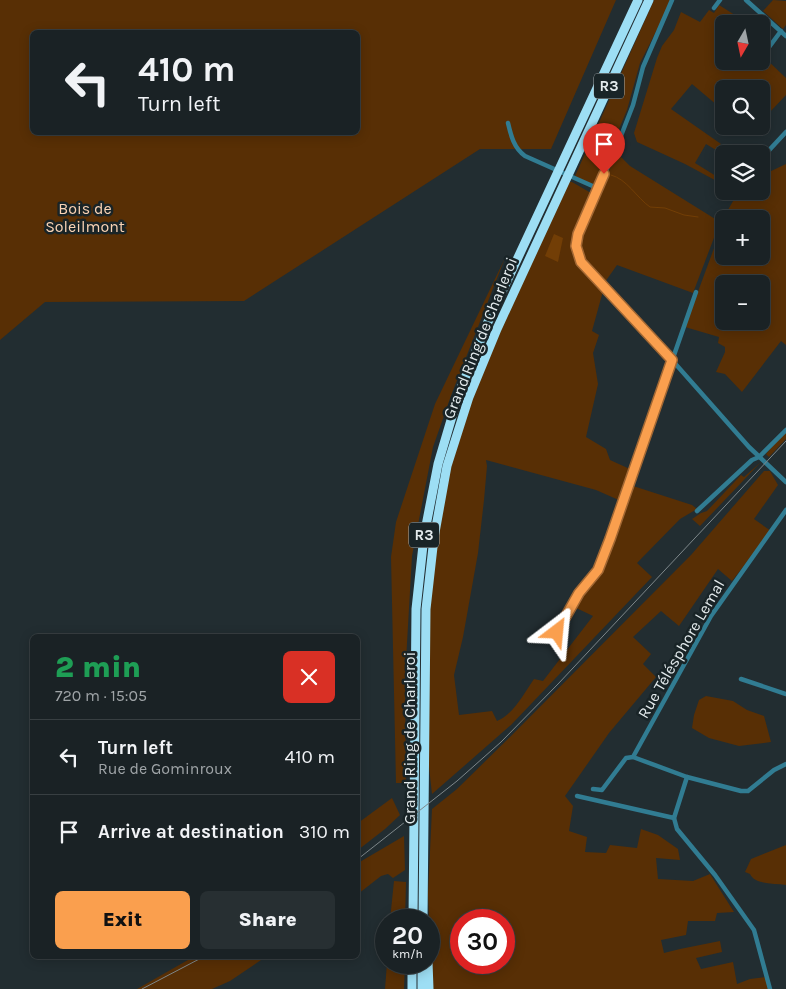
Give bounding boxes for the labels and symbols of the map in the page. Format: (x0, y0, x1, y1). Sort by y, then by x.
north arrow (715, 15, 770, 70)
road number: R3 (594, 74, 624, 98)
pin (583, 123, 625, 174)
park label: Bois de Soleilmont (45, 199, 125, 236)
street label: Grand Ring de Charleroi (439, 255, 521, 421)
road number: R3 (409, 522, 439, 548)
street label: Rue Télésphore Lemal (633, 576, 729, 722)
position arrow (530, 605, 582, 657)
street label: Grand Ring de Charleroi (400, 652, 419, 824)
speed limit sign: 30 (450, 909, 515, 974)

